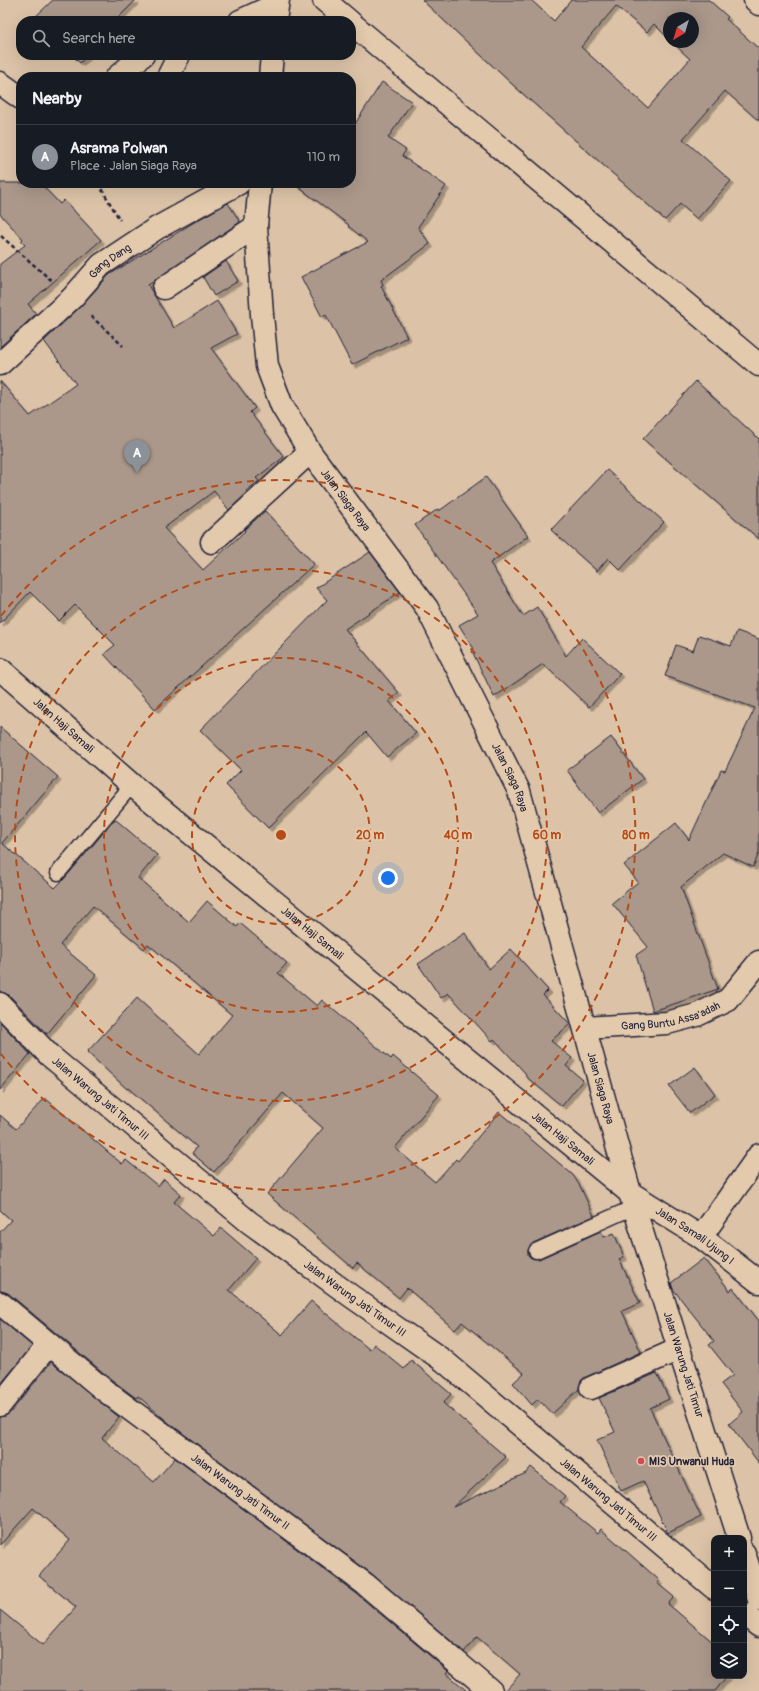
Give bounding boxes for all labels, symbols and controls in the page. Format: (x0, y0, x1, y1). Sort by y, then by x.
north arrow (663, 12, 699, 48)
search box (16, 16, 356, 60)
icon: search (30, 27, 52, 49)
text: Search here (62, 29, 135, 48)
text: Nearby (32, 88, 81, 109)
text: Asrama Polwan (70, 139, 167, 158)
text: A (41, 149, 49, 165)
text: 110 m (307, 149, 340, 165)
text: Place · Jalan Siaga Raya (70, 158, 197, 174)
street label: Gang Dang (86, 240, 134, 281)
pin: A (124, 440, 150, 473)
street label: Jalan Siaga Raya (318, 466, 373, 533)
street label: Jalan Haji Samali (31, 695, 97, 755)
street label: Jalan Siaga Raya (489, 741, 531, 813)
centre of rings (274, 828, 288, 842)
text: 20 m (356, 828, 384, 843)
text: 40 m (443, 828, 473, 843)
text: 60 m (533, 828, 562, 843)
text: 80 m (622, 828, 650, 843)
your location (378, 868, 398, 888)
street label: Jalan Haji Samali (279, 904, 346, 962)
street label: Gang Buntu Assa'adah (621, 998, 722, 1032)
street label: Jalan Siaga Raya (585, 1050, 617, 1125)
street label: Jalan Warung Jati Timur III (50, 1054, 152, 1142)
street label: Jalan Haji Samali (529, 1109, 597, 1167)
street label: Jalan Samali Ujung I (653, 1204, 737, 1267)
street label: Jalan Warung Jati Timur III (301, 1258, 409, 1339)
street label: Jalan Warung Jati Timur (661, 1310, 707, 1419)
street label: Jalan Warung Jati Timur II (189, 1451, 292, 1532)
street label: Jalan Warung Jati Timur III (558, 1455, 660, 1544)
place label: MIS Unwanul Huda (649, 1455, 734, 1468)
marker: MIS Unwanul Huda (636, 1456, 646, 1466)
map controls (711, 1535, 747, 1679)
button: + (711, 1535, 747, 1571)
button: − (711, 1571, 747, 1607)
button: locate (711, 1607, 747, 1643)
button: layers (711, 1643, 747, 1679)

